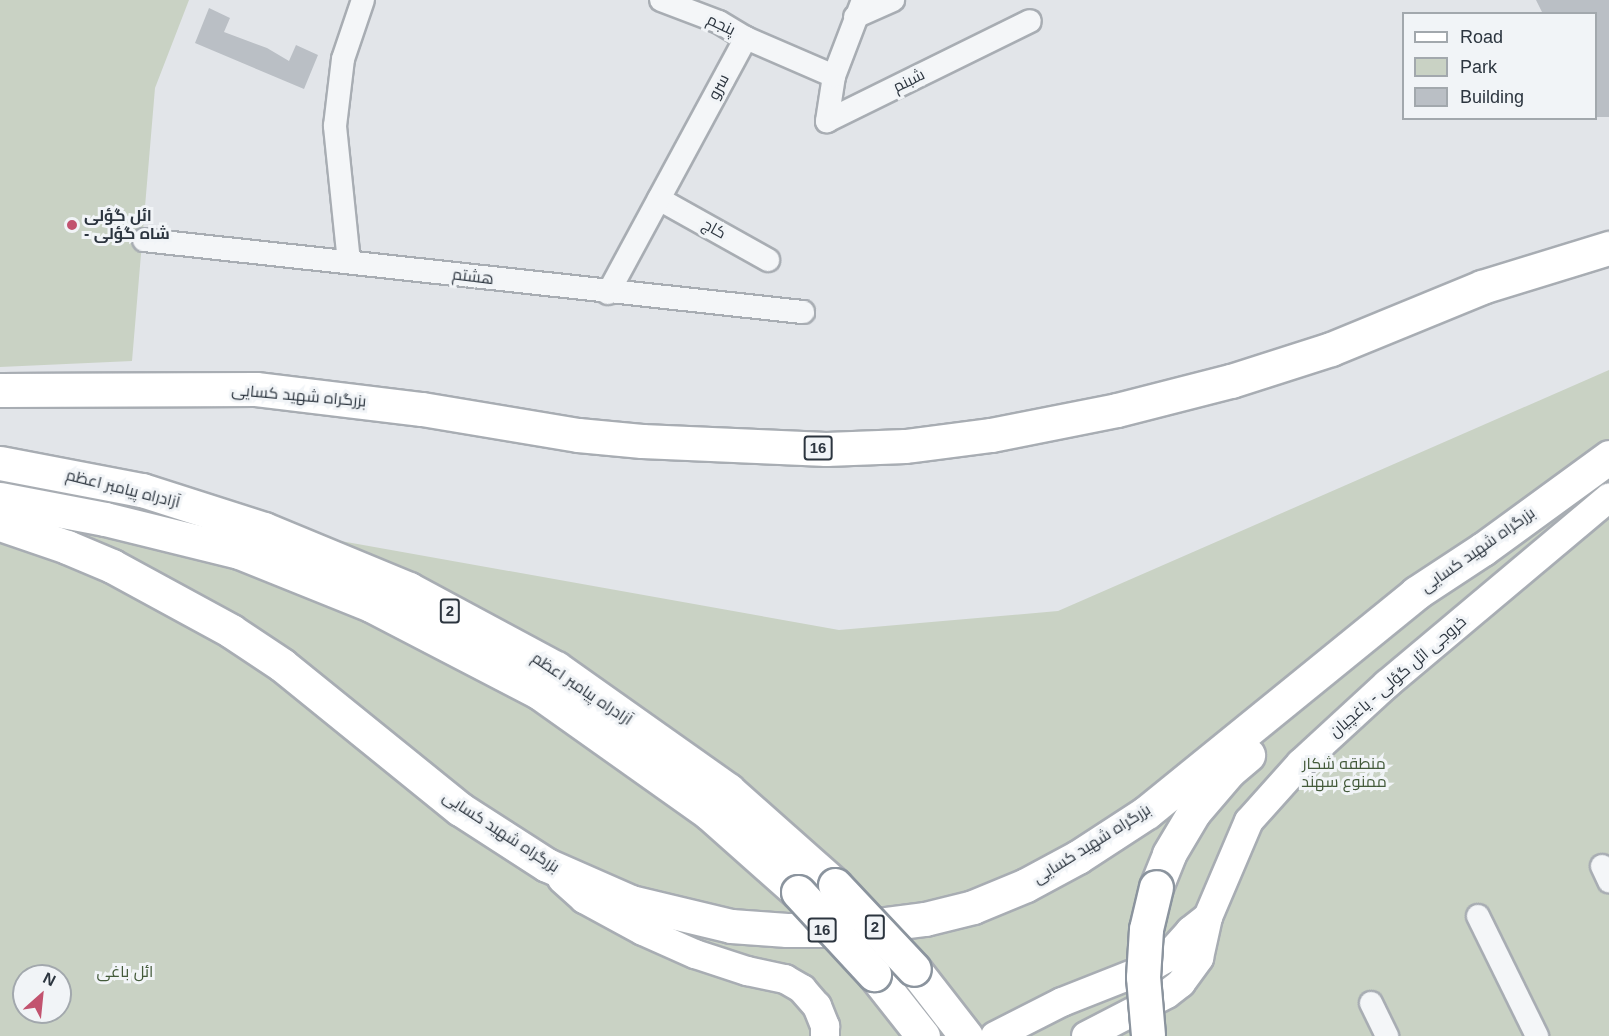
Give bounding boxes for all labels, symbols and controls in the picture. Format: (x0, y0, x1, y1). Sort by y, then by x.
street label: پنجم (704, 10, 738, 40)
legend (1402, 12, 1597, 120)
text: Road (1460, 27, 1503, 47)
text: Park (1460, 57, 1497, 77)
street label: شبنم (890, 65, 928, 97)
street label: سرو (704, 71, 734, 103)
text: Building (1460, 87, 1524, 107)
place label: ائل گؤلی - شاه گؤلی (84, 206, 170, 244)
street label: کاج (699, 215, 729, 243)
marker: ائل گؤلی - شاه گؤلی (65, 218, 79, 232)
street label: هشتم (451, 265, 495, 289)
street label: بزرگراه شهید کسایی (231, 381, 367, 411)
road number: 16 (803, 436, 833, 460)
street label: آزادراه پیامبر اعظم (64, 466, 182, 512)
street label: بزرگراه شهید کسایی (1417, 503, 1539, 597)
road number: 2 (440, 599, 460, 623)
street label: خروجی ائل گؤلی - یاغچیان (1326, 612, 1470, 742)
street label: آزادراه پیامبر اعظم (528, 648, 636, 730)
park label: منطقه شکار ممنوع سهند (1301, 754, 1387, 792)
street label: بزرگراه شهید کسایی (439, 787, 563, 877)
street label: بزرگراه شهید کسایی (1030, 800, 1154, 888)
road number: 2 (864, 915, 886, 939)
road number: 16 (807, 918, 837, 942)
park label: ائل باغی (97, 962, 153, 982)
north arrow (12, 964, 72, 1024)
text: N (40, 969, 59, 989)

